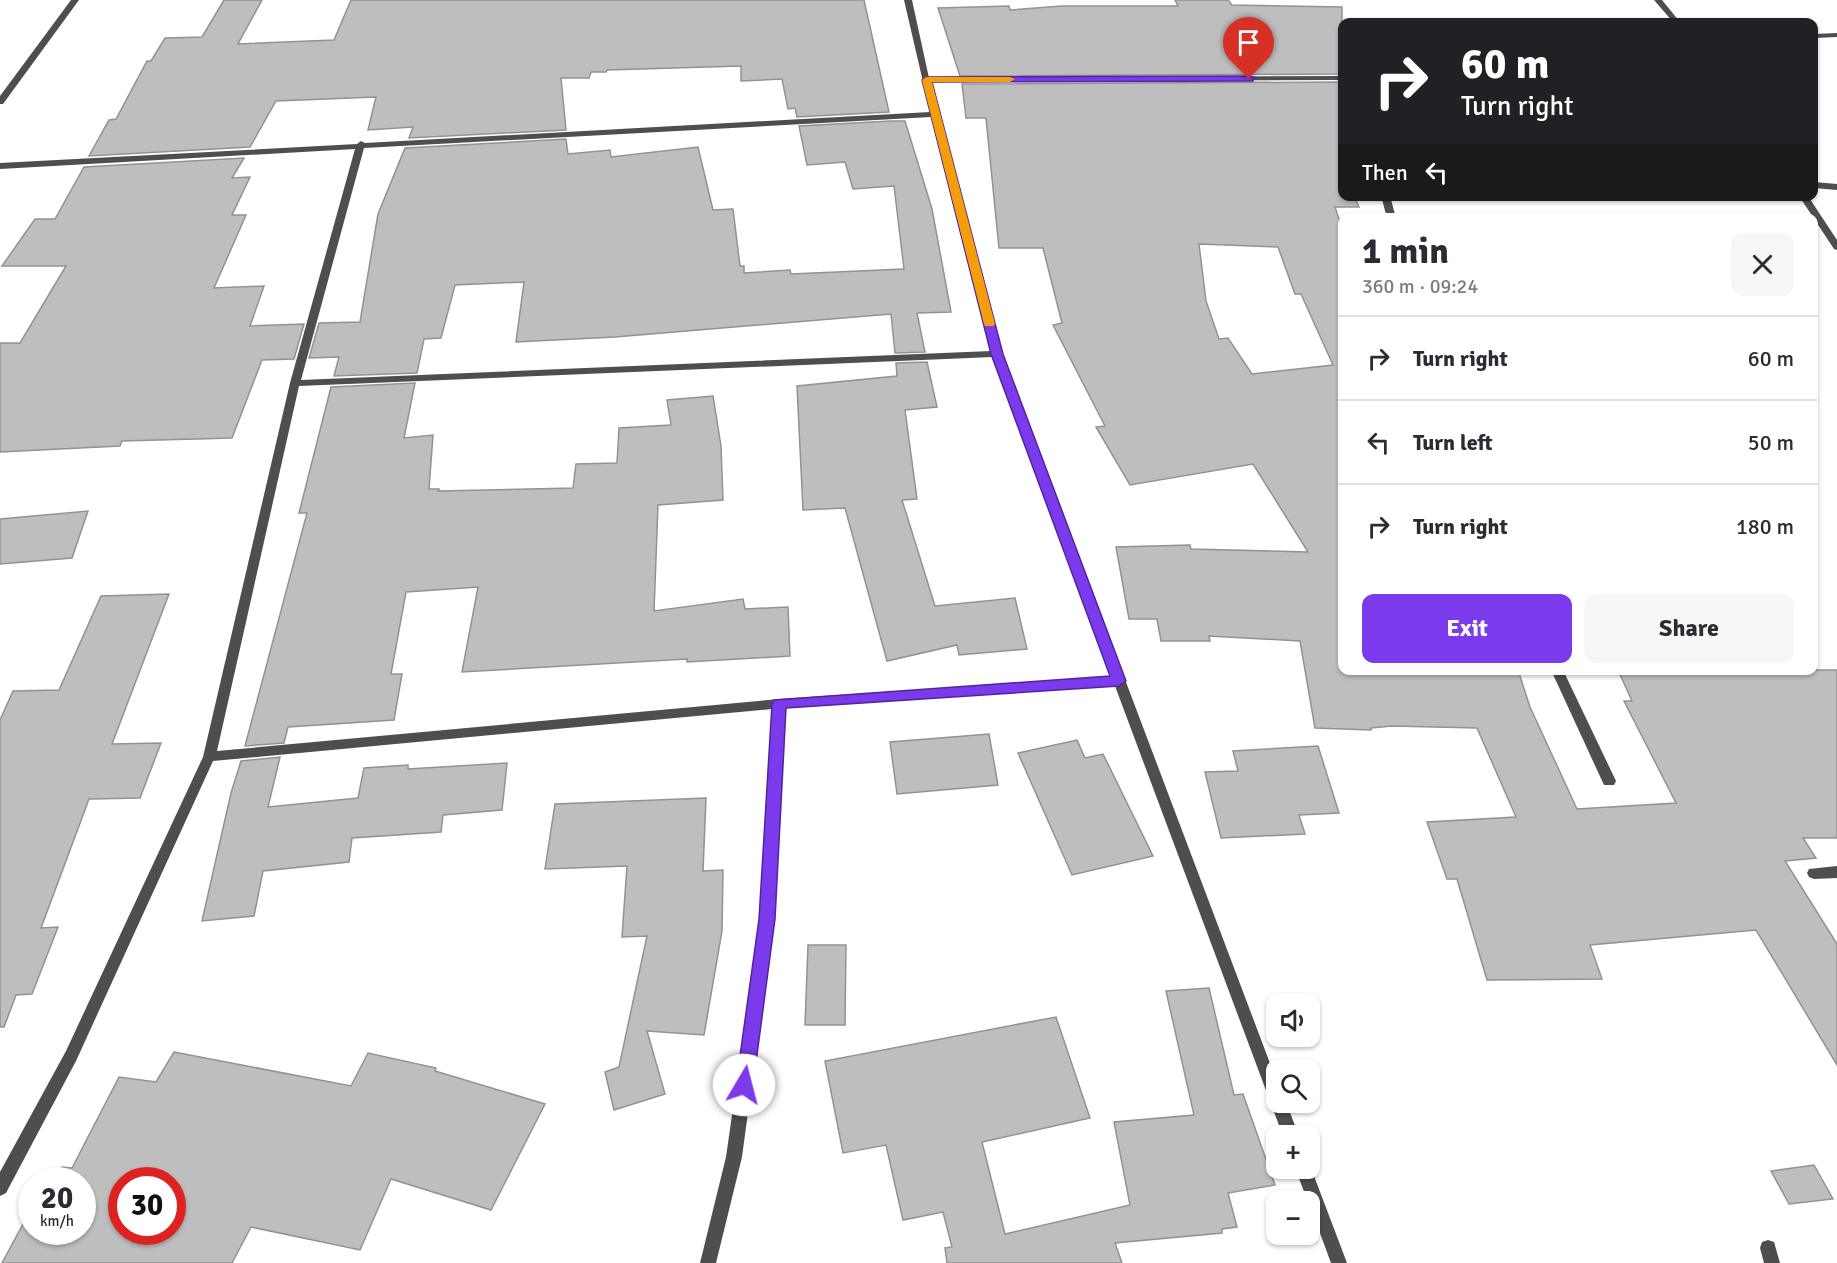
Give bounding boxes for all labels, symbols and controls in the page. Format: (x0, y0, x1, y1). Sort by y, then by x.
pin (1223, 17, 1274, 79)
icon: arrive (1232, 26, 1265, 59)
text: 60 m (1461, 39, 1550, 90)
icon: right (1362, 42, 1440, 120)
text: Turn right (1461, 90, 1574, 123)
icon: left (1420, 156, 1453, 189)
text: Then (1362, 159, 1408, 186)
text: 1 min (1362, 229, 1449, 274)
button: close (1731, 233, 1794, 296)
text: 360 m · 09:24 (1362, 274, 1478, 299)
icon: right (1362, 342, 1395, 375)
text: Turn right (1413, 345, 1508, 372)
text: 60 m (1748, 345, 1794, 372)
icon: left (1362, 426, 1395, 459)
text: Turn left (1413, 429, 1493, 456)
text: 50 m (1748, 429, 1794, 456)
icon: right (1362, 510, 1395, 543)
text: Turn right (1413, 513, 1508, 540)
text: 180 m (1736, 513, 1794, 540)
button: Exit (1362, 594, 1572, 663)
button: Share (1584, 594, 1794, 663)
map controls (1266, 993, 1320, 1245)
button: sound (1266, 993, 1320, 1047)
position arrow (712, 1053, 776, 1117)
button: search (1266, 1059, 1320, 1113)
button: + (1266, 1125, 1320, 1179)
speed limit sign: 30 (108, 1167, 186, 1245)
text: 20 (41, 1180, 73, 1217)
button: − (1266, 1191, 1320, 1245)
text: km/h (40, 1212, 74, 1230)

